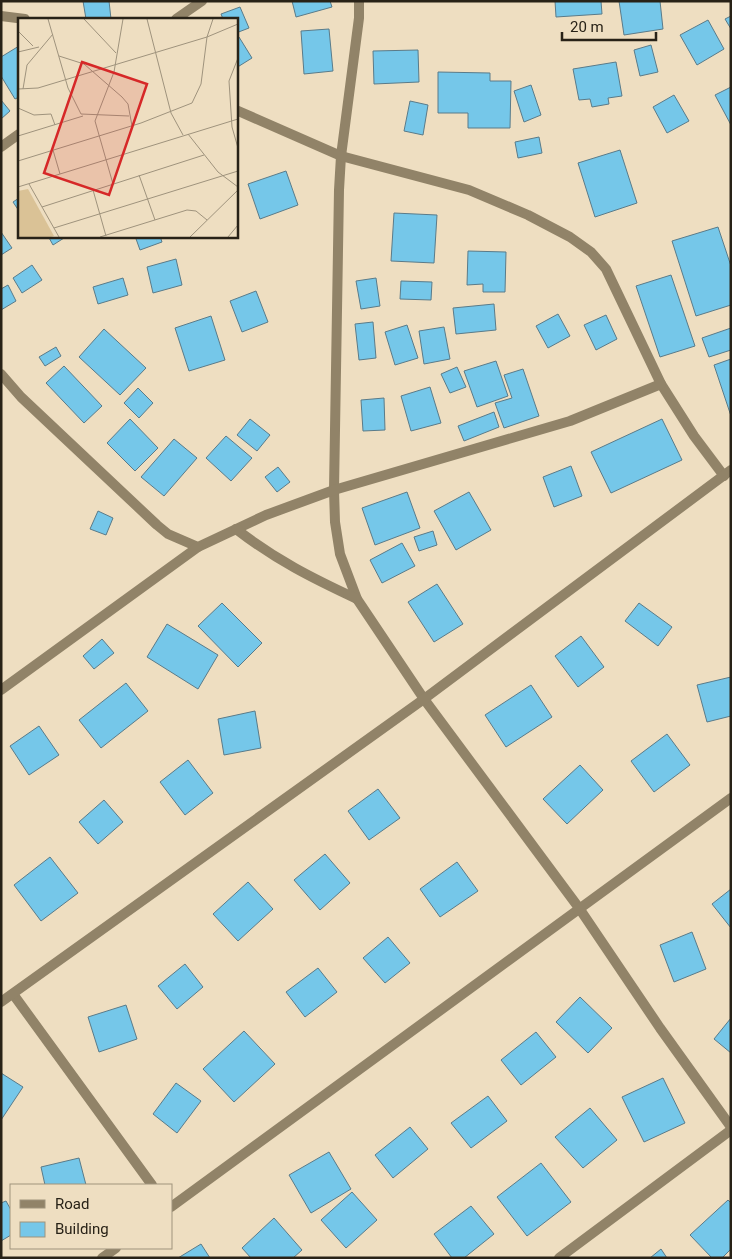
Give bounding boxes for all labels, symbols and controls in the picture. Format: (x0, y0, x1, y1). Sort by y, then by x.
scale bar (562, 10, 656, 42)
inset map (18, 18, 238, 238)
text: 20 m (570, 18, 604, 36)
legend (10, 1184, 172, 1249)
text: Road (55, 1195, 89, 1213)
text: Building (55, 1220, 109, 1238)

